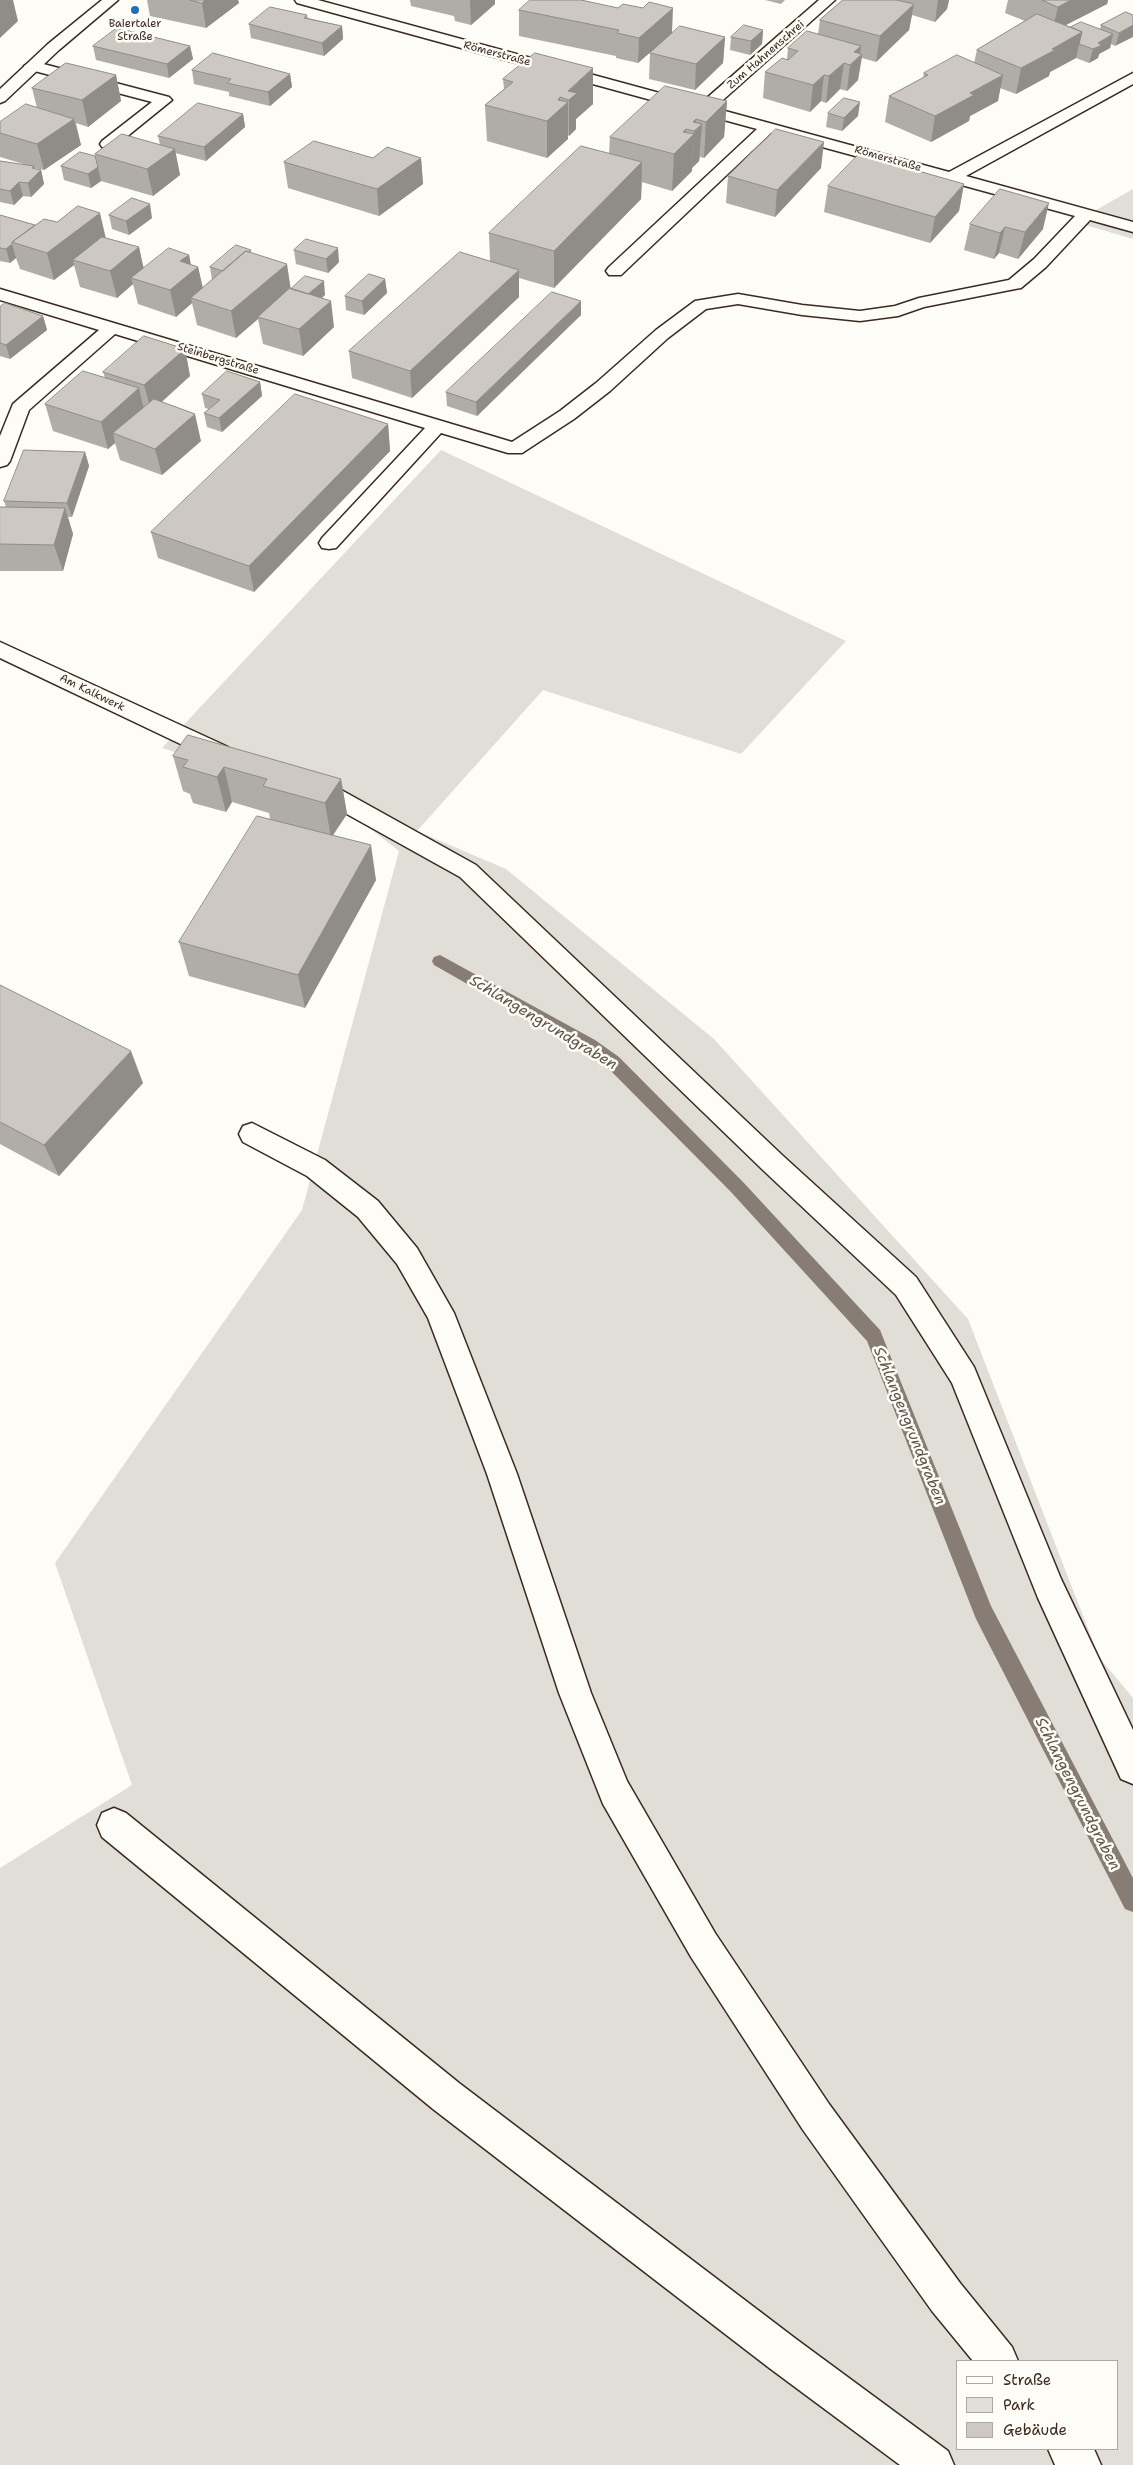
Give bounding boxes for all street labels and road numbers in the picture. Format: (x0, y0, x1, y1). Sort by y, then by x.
street label: Zum Hahnenschrei (725, 18, 807, 92)
street label: Römerstraße (462, 39, 532, 69)
street label: Römerstraße (853, 143, 923, 175)
street label: Steinbergstraße (176, 340, 260, 378)
street label: Am Kalkwerk (57, 672, 127, 714)

